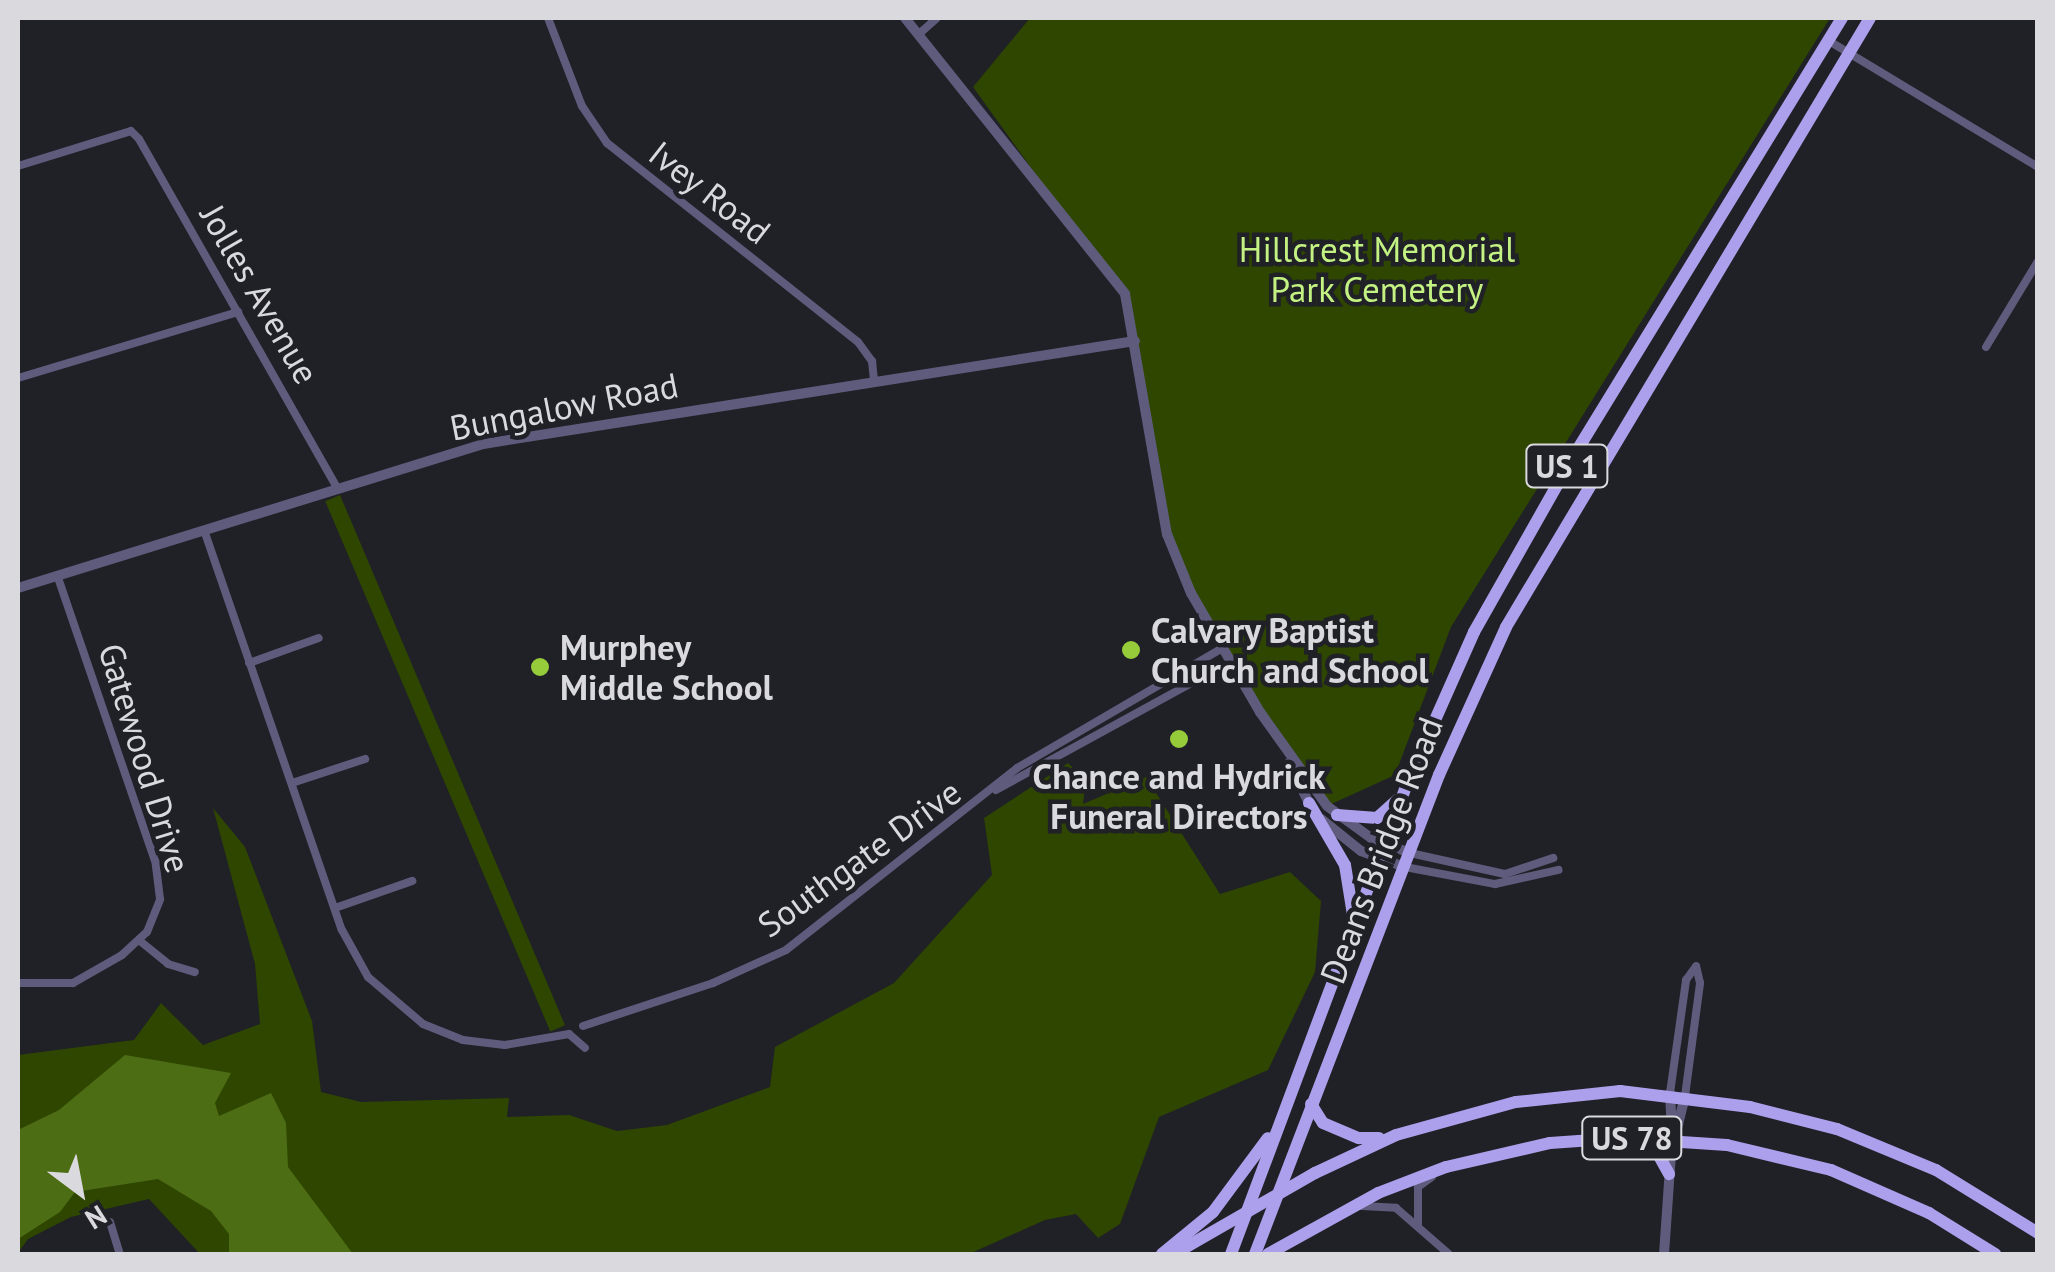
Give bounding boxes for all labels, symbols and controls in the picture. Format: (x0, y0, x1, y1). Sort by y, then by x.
street label: Ivey Road (641, 131, 779, 253)
street label: Jolles Avenue (192, 197, 328, 391)
park label: Hillcrest Memorial Park Cemetery (1239, 228, 1515, 310)
street label: Bungalow Road (446, 363, 682, 449)
road number: US 1 (1524, 439, 1610, 493)
place label: Calvary Baptist Church and School (1151, 609, 1429, 691)
place label: Murphey Middle School (560, 626, 773, 708)
street label: Gatewood Drive (90, 638, 200, 878)
marker: Calvary Baptist Church and School (1120, 639, 1142, 661)
marker: Murphey Middle School (529, 656, 551, 678)
street label: Deans Bridge Road (1311, 711, 1451, 989)
marker: Chance and Hydrick Funeral Directors (1168, 728, 1190, 750)
place label: Chance and Hydrick Funeral Directors (1033, 755, 1325, 837)
street label: Southgate Drive (749, 770, 969, 946)
road number: US 78 (1580, 1111, 1684, 1165)
north arrow (30, 1142, 130, 1242)
text: N (79, 1197, 114, 1238)

